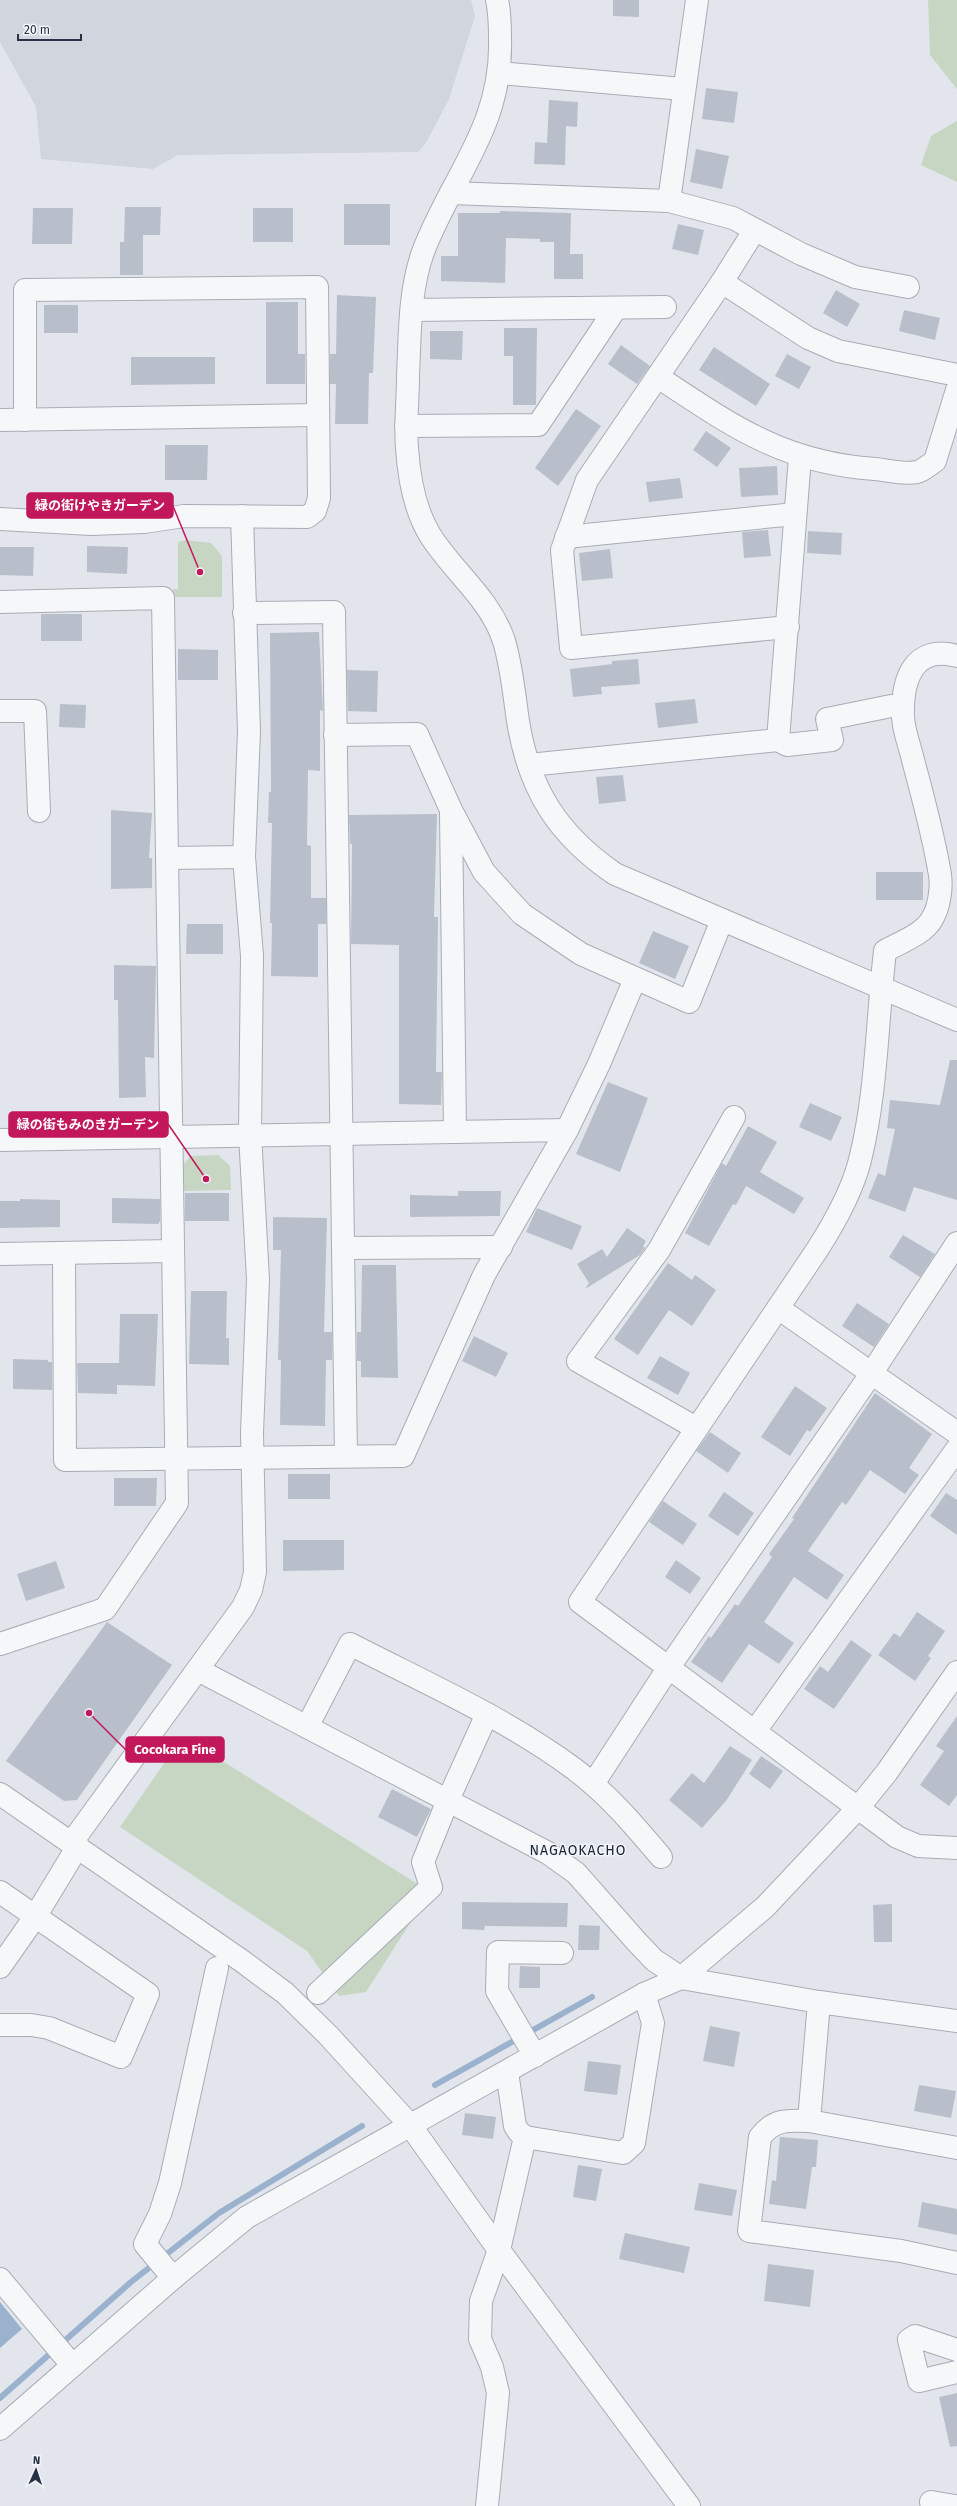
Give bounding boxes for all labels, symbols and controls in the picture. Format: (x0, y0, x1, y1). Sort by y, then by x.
scale bar (18, 16, 81, 42)
text: 20 m (24, 23, 50, 37)
callout: 緑の街けやきガーデン (27, 493, 173, 518)
text: 緑の街けやきガーデン (34, 498, 165, 513)
callout: 緑の街もみのきガーデン (9, 1112, 168, 1137)
text: 緑の街もみのきガーデン (16, 1117, 159, 1132)
callout: Cocokara Fine (126, 1737, 224, 1762)
text: Cocokara Fine (134, 1742, 216, 1757)
district label: NAGAOKACHO (529, 1842, 627, 1859)
north arrow (16, 2450, 56, 2490)
text: N (33, 2454, 40, 2467)

